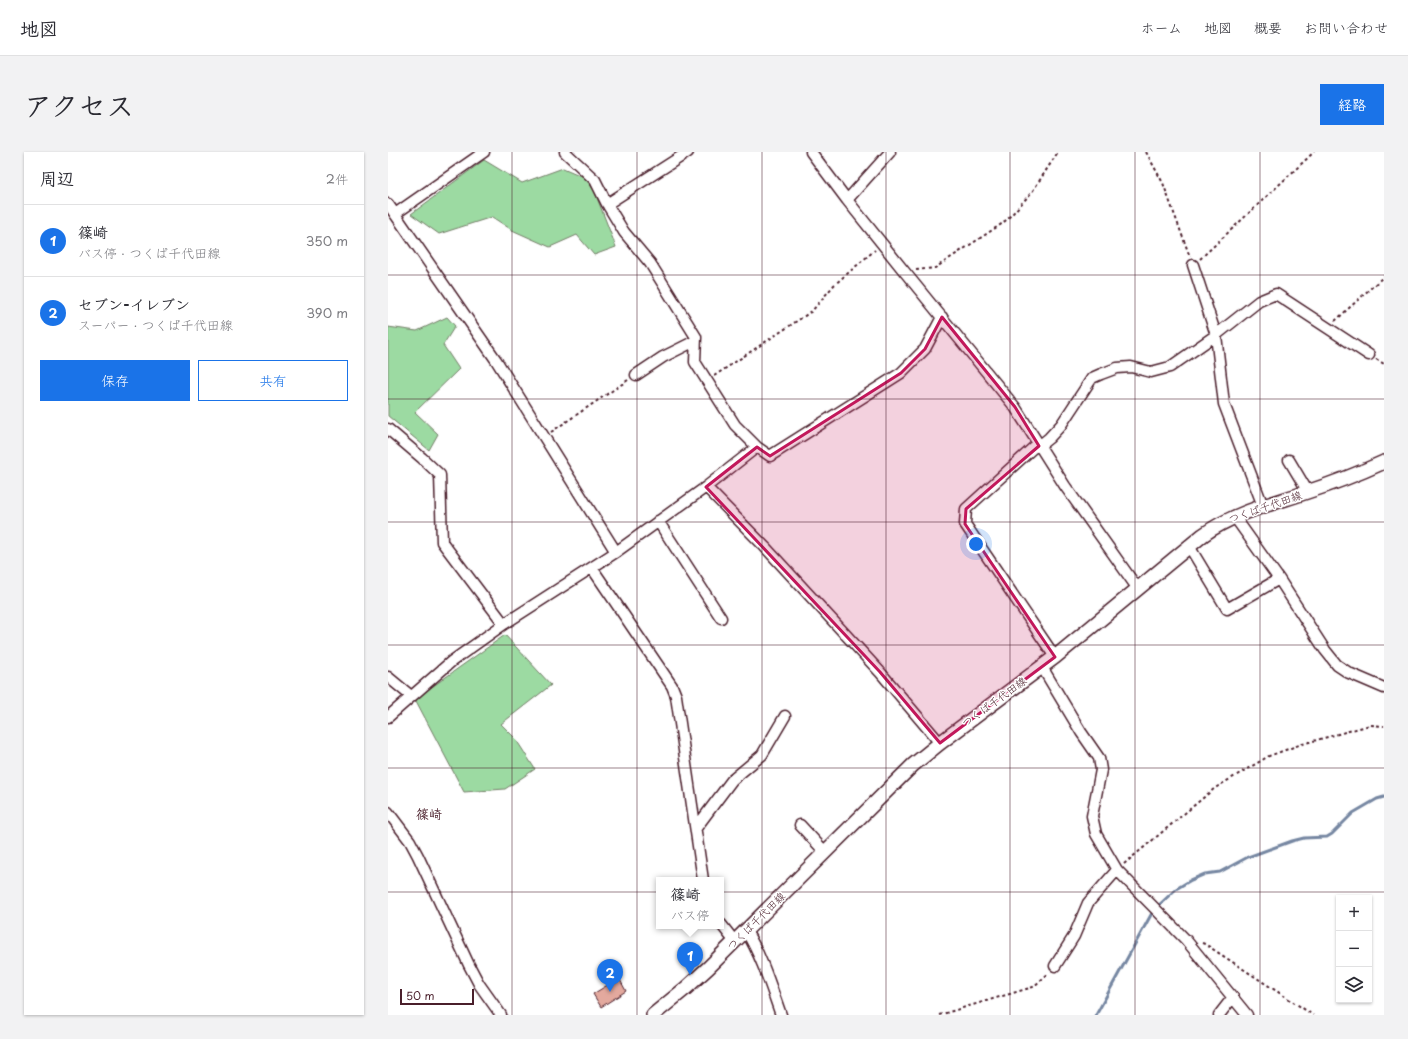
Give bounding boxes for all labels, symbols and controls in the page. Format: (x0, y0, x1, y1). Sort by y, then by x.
text: 地図 (20, 14, 58, 42)
text: ホーム (1141, 17, 1182, 38)
text: 地図 (1204, 17, 1232, 38)
text: 概要 (1254, 17, 1282, 38)
text: お問い合わせ (1304, 17, 1388, 38)
text: アクセス (24, 83, 134, 126)
button: 経路 (1320, 84, 1384, 125)
text: 周辺 (40, 165, 74, 191)
text: 2件 (326, 169, 348, 188)
text: 篠崎 (78, 220, 108, 243)
text: 1 (50, 231, 56, 250)
text: 350 m (306, 231, 348, 250)
text: バス停 · つくば千代田線 (78, 243, 220, 262)
text: セブン-イレブン (78, 292, 190, 315)
text: 2 (48, 303, 58, 322)
text: 390 m (306, 303, 348, 322)
text: スーパー · つくば千代田線 (78, 315, 233, 334)
button: 保存 (40, 360, 190, 401)
button: 共有 (198, 360, 348, 401)
street label: つくば千代田線 (1226, 486, 1304, 527)
your location (966, 534, 986, 554)
street label: つくば千代田線 (958, 672, 1030, 731)
district label: 篠崎 (416, 804, 442, 823)
popup (656, 877, 724, 929)
text: 篠崎 (670, 882, 701, 905)
street label: つくば千代田線 (722, 887, 789, 954)
map controls (1336, 895, 1372, 1003)
button: + (1336, 895, 1372, 931)
text: バス停 (670, 905, 710, 924)
button: − (1336, 931, 1372, 967)
pin: 1 (677, 942, 703, 975)
pin: 2 (597, 959, 623, 992)
button: layers (1336, 967, 1372, 1003)
scale bar (400, 987, 474, 1006)
text: 50 m (406, 987, 435, 1004)

